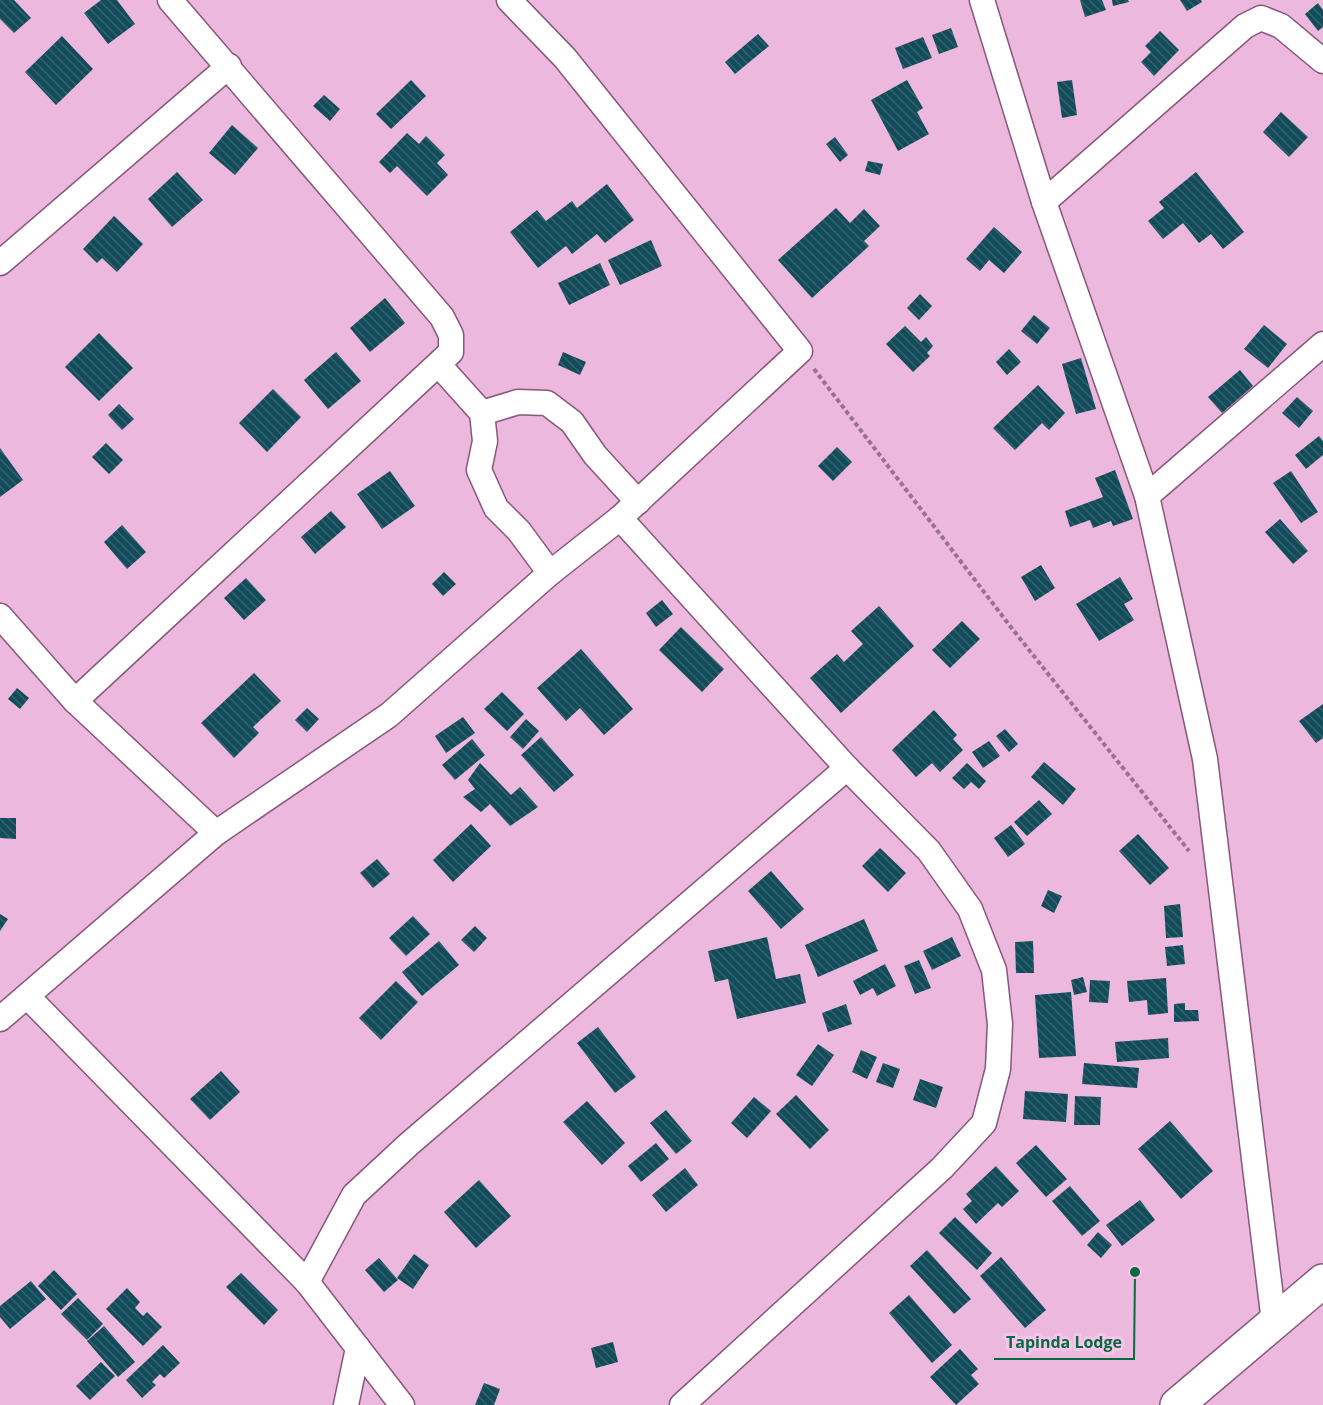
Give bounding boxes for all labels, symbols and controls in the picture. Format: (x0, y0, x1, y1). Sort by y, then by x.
callout: Tapinda Lodge (994, 1325, 1134, 1359)
text: Tapinda Lodge (1006, 1331, 1122, 1353)

